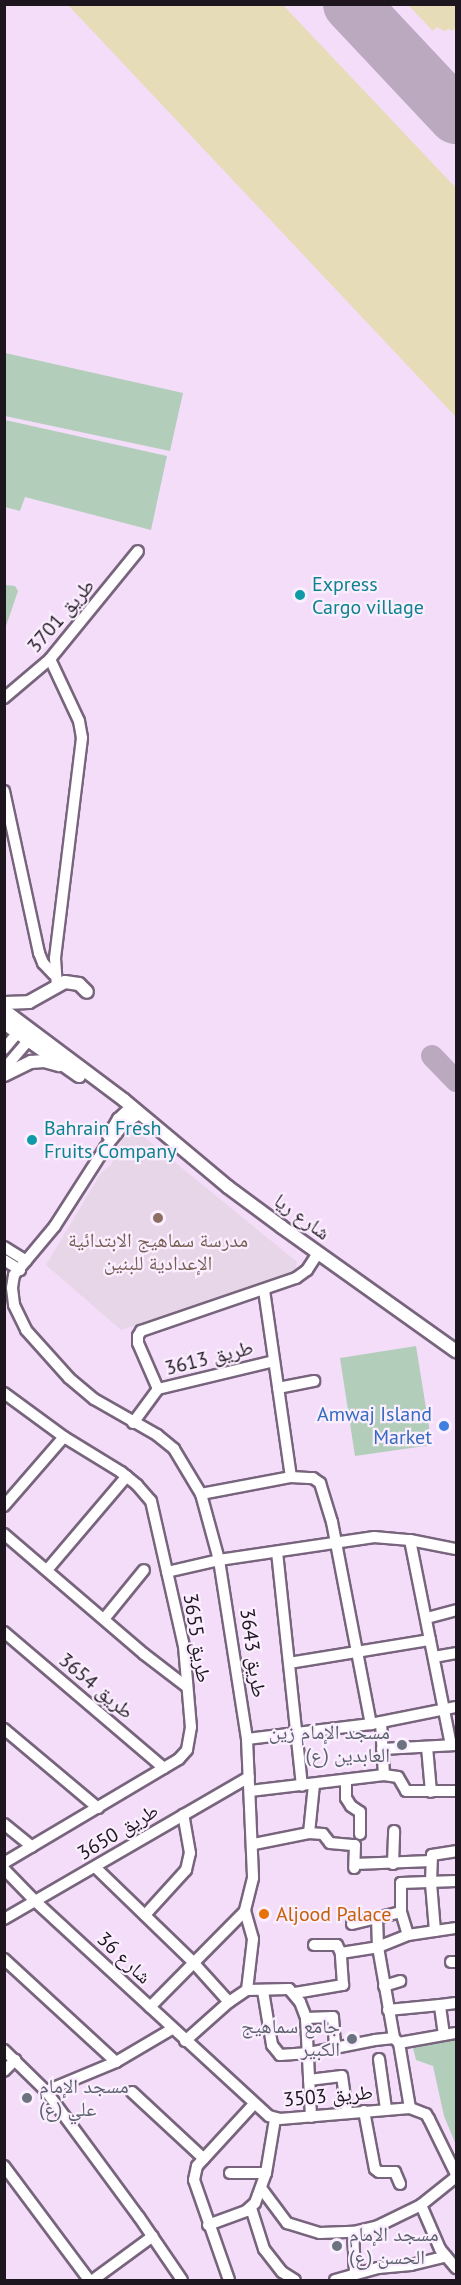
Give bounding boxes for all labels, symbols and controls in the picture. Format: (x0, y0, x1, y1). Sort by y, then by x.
place label: Express Cargo village (312, 572, 424, 619)
street label: طريق 3701 (22, 574, 100, 658)
marker: Express Cargo village (293, 588, 307, 602)
place label: Bahrain Fresh Fruits Company (44, 1116, 176, 1163)
marker: Bahrain Fresh Fruits Company (25, 1133, 39, 1147)
street label: شارع ريا (269, 1189, 335, 1245)
marker: مدرسة سماهيج الابتدائية الإعدادية للبنين (151, 1211, 165, 1225)
place label: مدرسة سماهيج الابتدائية الإعدادية للبنين (68, 1228, 248, 1275)
street label: طريق 3613 (162, 1335, 256, 1381)
place label: Amwaj Island Market (317, 1402, 432, 1449)
marker: Amwaj Island Market (437, 1419, 451, 1433)
street label: طريق 3655 (178, 1592, 216, 1684)
street label: طريق 3643 (235, 1607, 271, 1699)
street label: طريق 3654 (54, 1648, 138, 1724)
place label: مسجد الإمام زين العابدين (ع) (269, 1721, 390, 1768)
marker: مسجد الإمام زين العابدين (ع) (395, 1738, 409, 1752)
street label: طريق 3650 (73, 1799, 163, 1865)
place label: Aljood Palace (276, 1902, 391, 1926)
marker: Aljood Palace (257, 1907, 271, 1921)
street label: شارع 36 (92, 1927, 156, 1989)
place label: جامع سماهيج الكبير (241, 2015, 340, 2062)
marker: جامع سماهيج الكبير (345, 2032, 359, 2046)
place label: مسجد الإمام علي (ع) (39, 2074, 129, 2121)
street label: طريق 3503 (282, 2080, 374, 2112)
marker: مسجد الإمام علي (ع) (20, 2091, 34, 2105)
place label: مسجد الإمام الحسن (ع) (349, 2222, 439, 2269)
marker: مسجد الإمام الحسن (ع) (330, 2239, 344, 2253)

